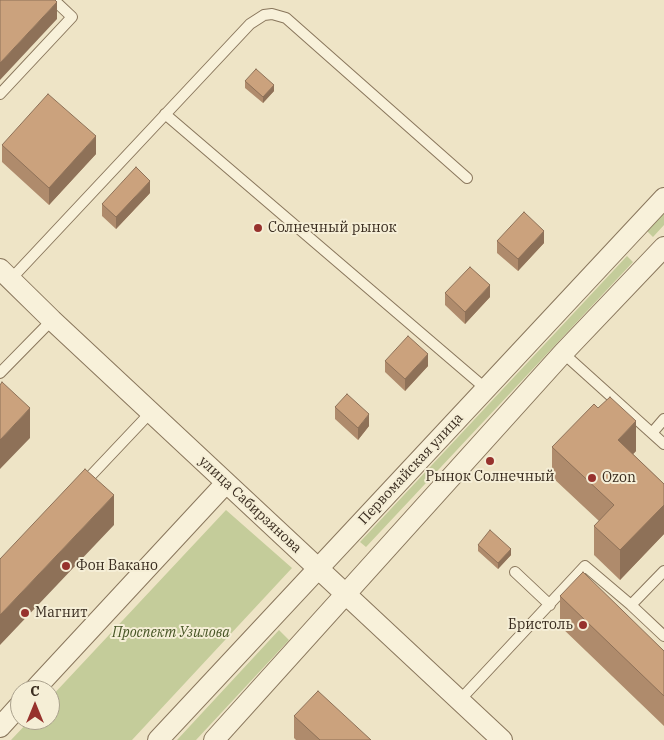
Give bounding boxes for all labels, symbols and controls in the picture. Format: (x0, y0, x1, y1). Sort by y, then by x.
place label: Солнечный рынок (268, 220, 397, 236)
marker: Солнечный рынок (252, 222, 264, 234)
street label: Первомайская улица (355, 410, 467, 528)
street label: улица Сабирзянова (195, 453, 305, 557)
marker: Рынок Солнечный (484, 455, 496, 467)
place label: Рынок Солнечный (426, 469, 554, 485)
place label: Ozon (602, 470, 636, 486)
marker: Ozon (586, 472, 598, 484)
place label: Фон Вакано (76, 558, 158, 574)
marker: Фон Вакано (60, 560, 72, 572)
place label: Магнит (35, 605, 87, 621)
marker: Магнит (19, 607, 31, 619)
place label: Бристоль (508, 617, 573, 633)
marker: Бристоль (577, 619, 589, 631)
park label: Проспект Узилова (112, 625, 230, 641)
north arrow (10, 680, 60, 730)
text: С (30, 682, 40, 700)

